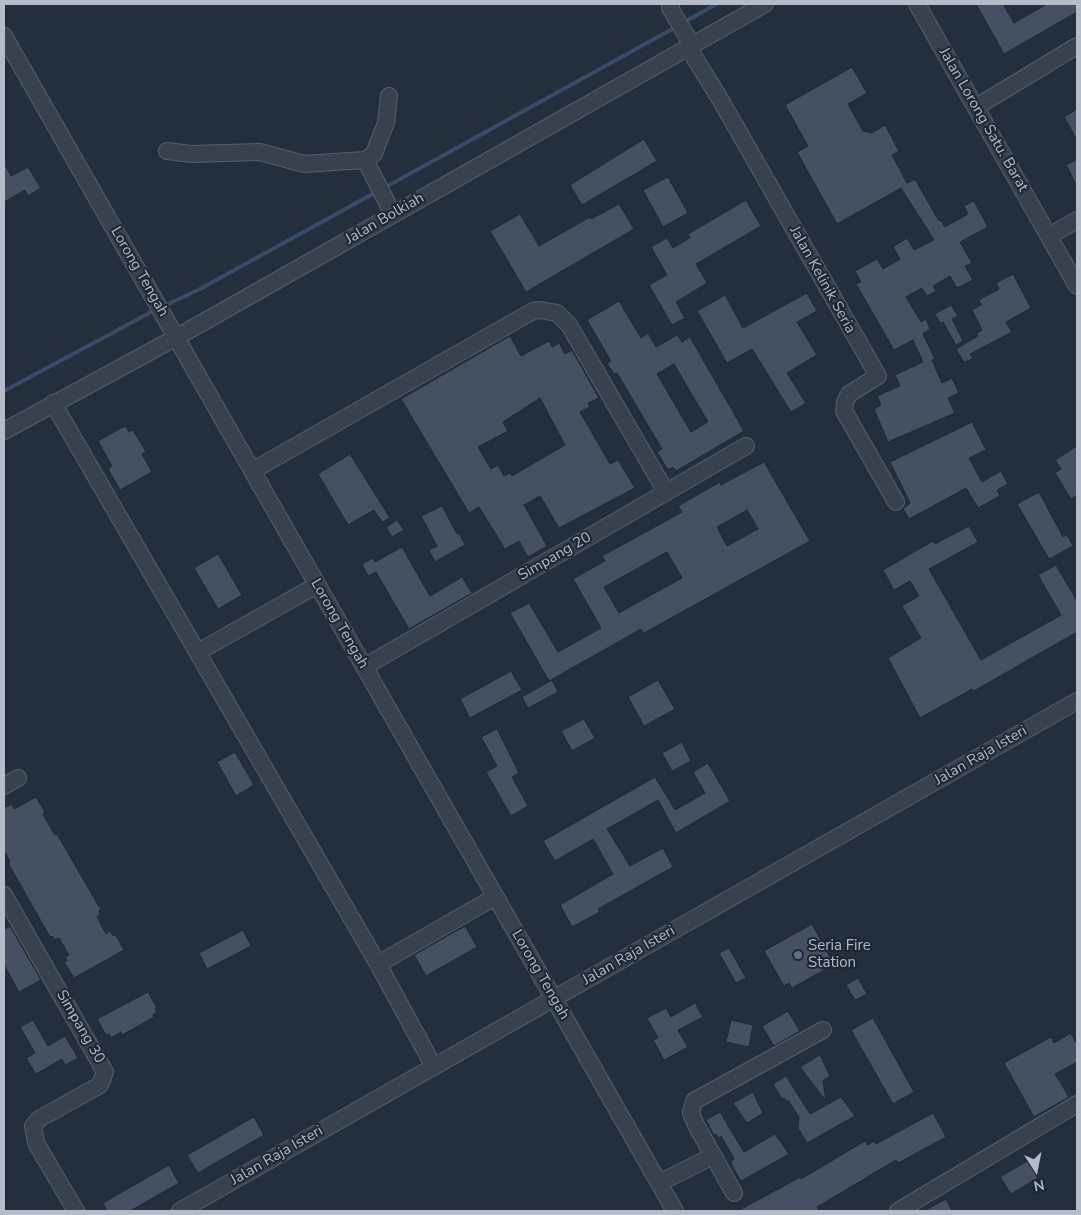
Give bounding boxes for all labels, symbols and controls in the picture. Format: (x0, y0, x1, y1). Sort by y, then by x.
street label: Jalan Lorong Satu. Barat (934, 45, 1032, 195)
street label: Jalan Bolkiah (342, 189, 428, 249)
street label: Jalan Kelinik Seria (785, 223, 859, 337)
street label: Lorong Tengah (106, 224, 172, 320)
street label: Simpang 20 (515, 529, 595, 585)
street label: Lorong Tengah (306, 576, 372, 672)
street label: Jalan Raja Isteri (932, 722, 1030, 790)
street label: Jalan Raja Isteri (580, 922, 678, 990)
street label: Lorong Tengah (507, 927, 573, 1023)
place label: Seria Fire Station (808, 937, 871, 972)
marker: Seria Fire Station (792, 949, 804, 961)
street label: Simpang 30 (52, 987, 108, 1067)
street label: Jalan Raja Isteri (228, 1122, 326, 1190)
north arrow (1011, 1145, 1061, 1195)
text: N (1032, 1175, 1046, 1196)

